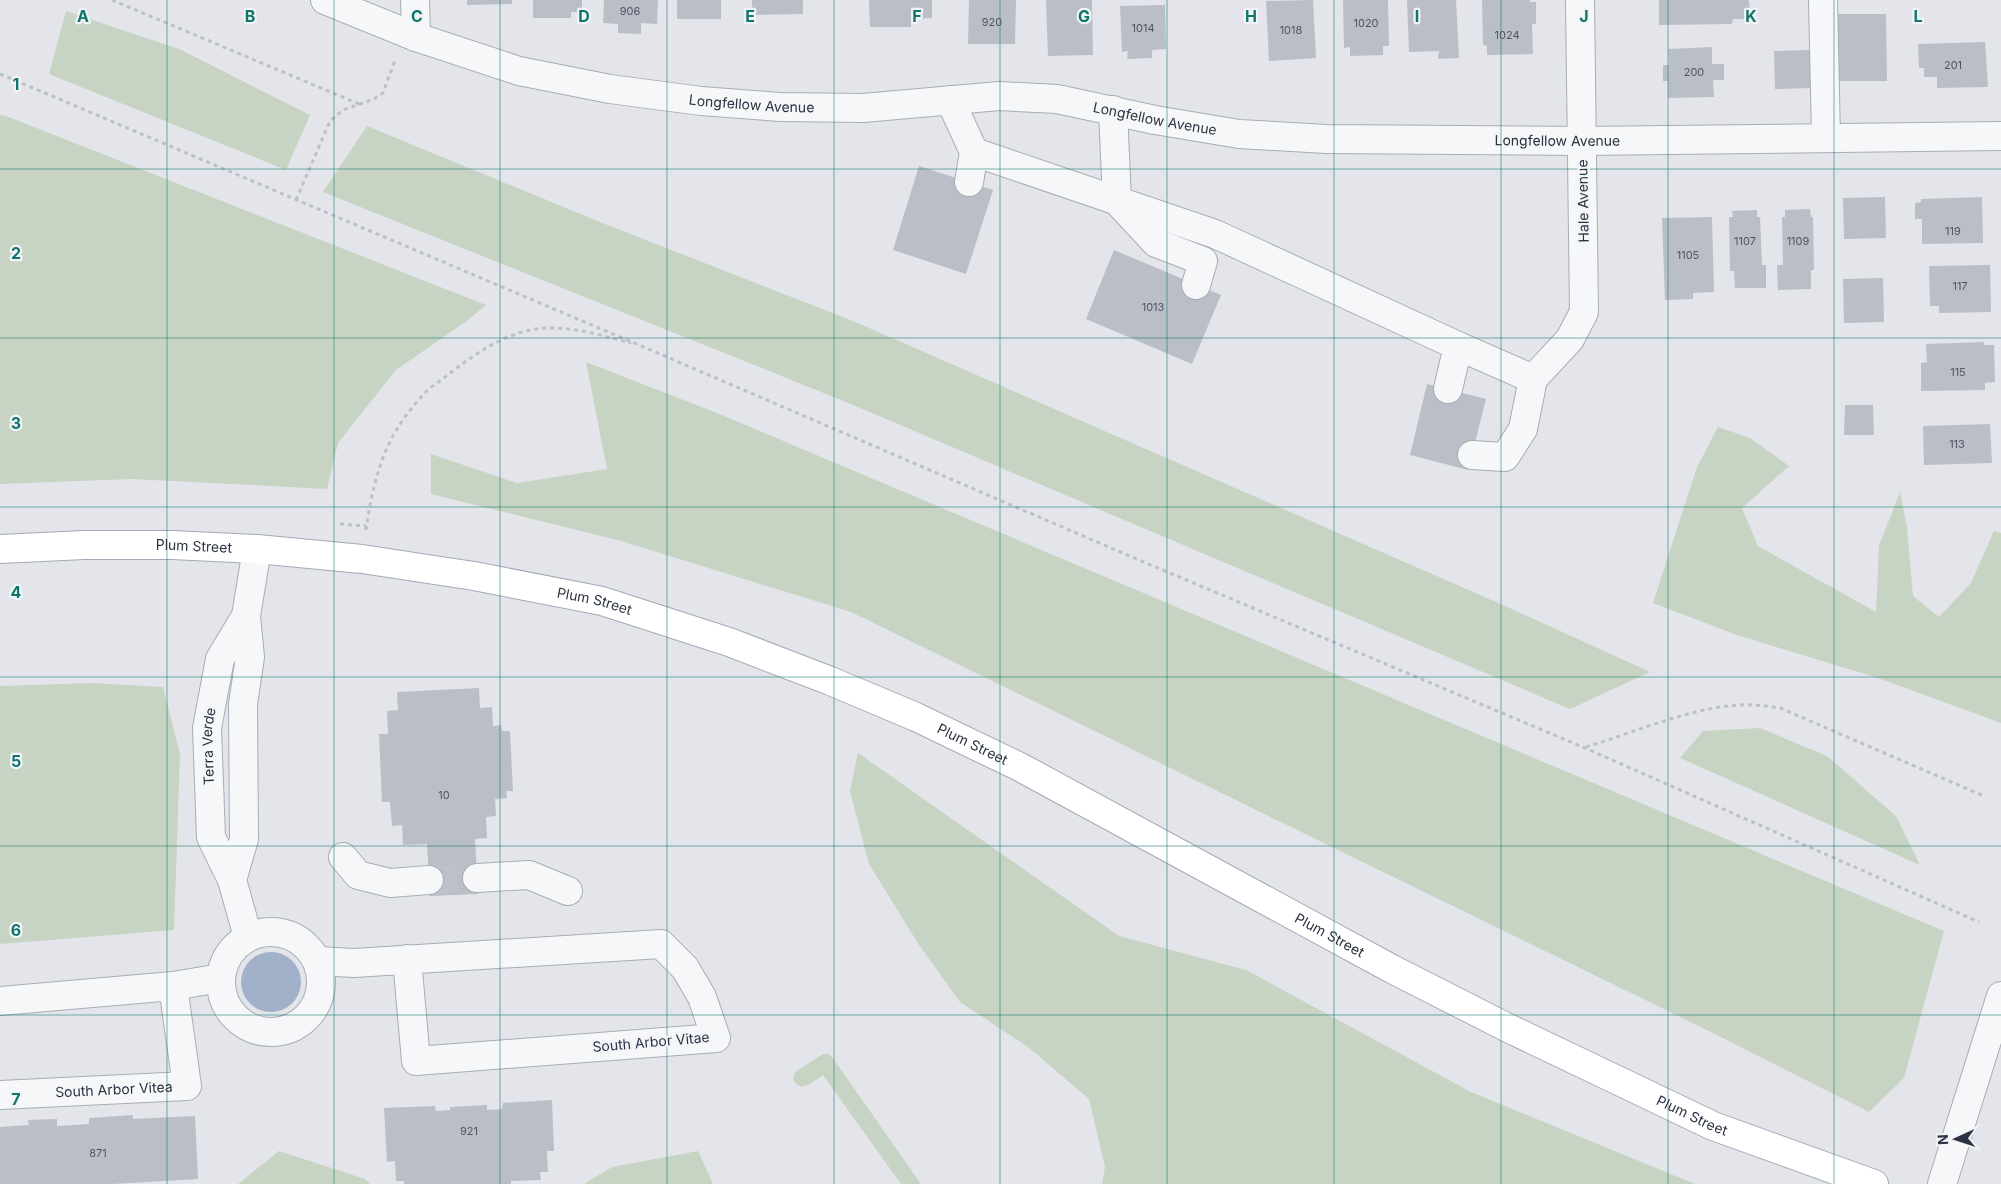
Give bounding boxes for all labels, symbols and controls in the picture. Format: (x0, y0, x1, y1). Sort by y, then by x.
house number: 906 (620, 4, 640, 18)
text: A (77, 6, 89, 26)
text: B (245, 6, 255, 26)
text: C (411, 6, 423, 26)
text: D (578, 6, 590, 26)
text: E (745, 6, 755, 26)
text: F (912, 6, 922, 26)
text: G (1078, 6, 1090, 26)
text: H (1245, 6, 1257, 26)
text: I (1415, 6, 1419, 26)
text: J (1579, 6, 1589, 26)
text: K (1745, 6, 1757, 26)
text: L (1913, 6, 1923, 26)
house number: 920 (982, 15, 1002, 29)
house number: 1020 (1353, 16, 1379, 30)
house number: 1014 (1132, 21, 1155, 35)
house number: 1018 (1280, 23, 1303, 37)
house number: 1024 (1494, 28, 1520, 42)
house number: 201 (1944, 58, 1962, 72)
house number: 200 (1684, 65, 1704, 79)
text: 1 (13, 74, 19, 94)
street label: Longfellow Avenue (688, 90, 814, 115)
street label: Longfellow Avenue (1092, 98, 1218, 138)
street label: Longfellow Avenue (1494, 131, 1620, 149)
street label: Hale Avenue (1573, 159, 1592, 243)
house number: 119 (1945, 224, 1961, 238)
house number: 1107 (1734, 234, 1756, 248)
house number: 1109 (1787, 234, 1810, 248)
text: 2 (11, 243, 21, 263)
house number: 1105 (1677, 248, 1700, 262)
house number: 117 (1952, 279, 1968, 293)
house number: 1013 (1142, 300, 1165, 314)
house number: 115 (1950, 365, 1966, 379)
text: 3 (11, 413, 21, 433)
house number: 113 (1949, 437, 1965, 451)
street label: Plum Street (156, 536, 233, 556)
text: 4 (11, 582, 22, 602)
street label: Plum Street (556, 583, 634, 618)
street label: Terra Verde (198, 706, 219, 785)
street label: Plum Street (935, 719, 1011, 768)
text: 5 (11, 751, 21, 771)
house number: 10 (438, 788, 450, 802)
street label: Plum Street (1292, 909, 1368, 961)
text: 6 (11, 920, 21, 940)
street label: South Arbor Vitae (592, 1028, 710, 1055)
street label: South Arbor Vitea (55, 1078, 173, 1100)
text: 7 (11, 1089, 21, 1109)
street label: Plum Street (1654, 1091, 1730, 1139)
north arrow (1931, 1114, 1981, 1164)
house number: 921 (460, 1124, 478, 1138)
text: N (1934, 1134, 1951, 1145)
house number: 871 (89, 1146, 107, 1160)

